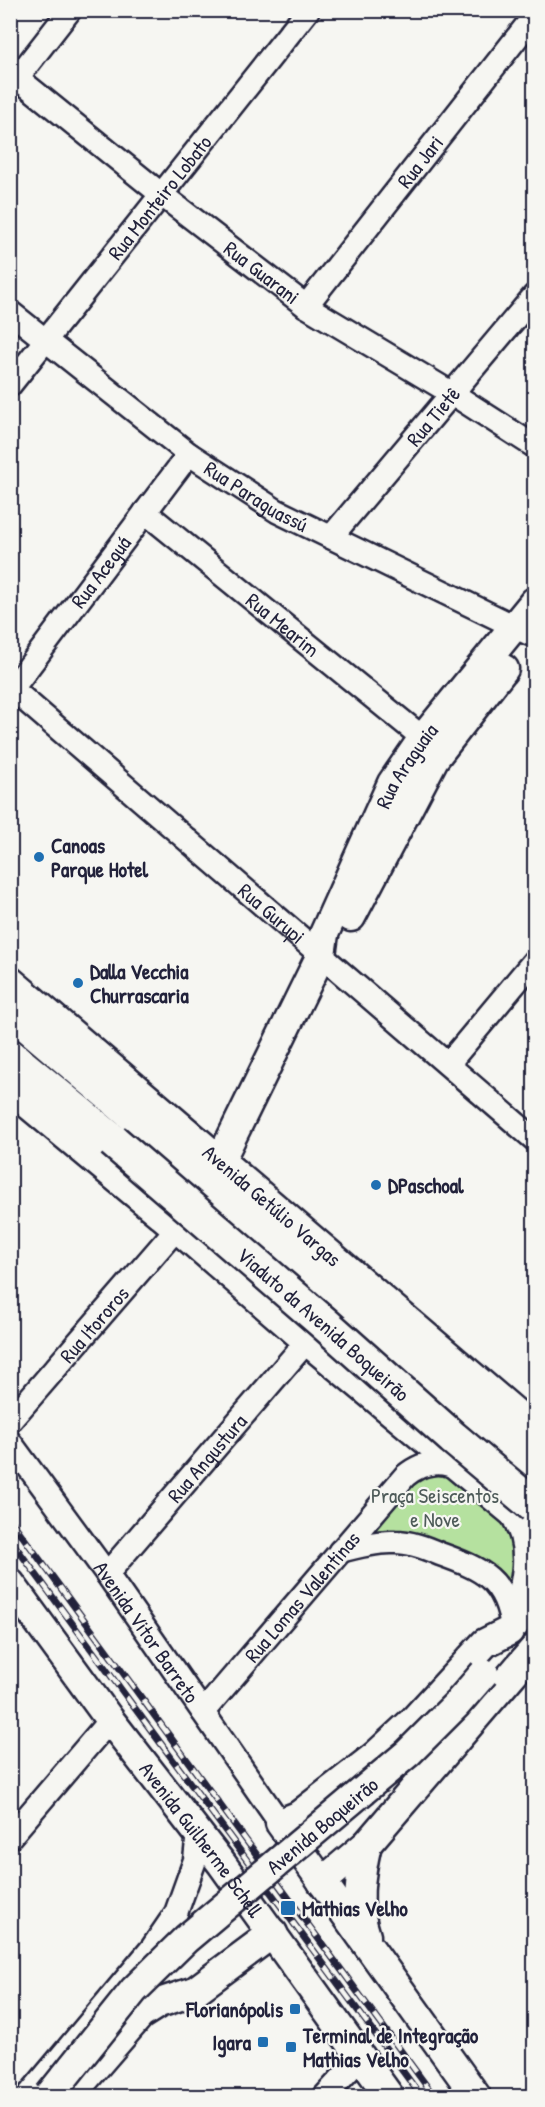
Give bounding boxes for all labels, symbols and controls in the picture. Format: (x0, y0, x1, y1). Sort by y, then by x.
street label: Rua Monteiro Lobato (101, 129, 218, 266)
street label: Rua Jari (390, 129, 450, 194)
street label: Rua Guarani (218, 234, 306, 311)
street label: Rua Tietê (399, 380, 466, 452)
street label: Rua Paraguassú (199, 453, 313, 539)
street label: Rua Aceguá (64, 529, 137, 614)
street label: Rua Mearim (240, 586, 326, 663)
street label: Rua Araguaia (368, 717, 444, 813)
place label: Canoas Parque Hotel (51, 831, 149, 885)
marker: Canoas Parque Hotel (32, 850, 46, 864)
street label: Rua Gurupi (232, 876, 312, 950)
place label: Dalla Vecchia Churrascaria (90, 957, 189, 1010)
marker: Dalla Vecchia Churrascaria (71, 976, 85, 990)
street label: Avenida Getúlio Vargas (197, 1138, 348, 1273)
place label: DPaschoal (388, 1171, 464, 1200)
marker: DPaschoal (369, 1178, 383, 1192)
street label: Viaduto da Avenida Boqueirão (231, 1240, 416, 1408)
street label: Rua Itororos (52, 1280, 135, 1369)
street label: Rua Angustura (160, 1407, 253, 1509)
park label: Praça Seiscentos e Nove (371, 1481, 499, 1534)
street label: Rua Lomas Valentinas (237, 1525, 366, 1668)
street label: Avenida Vitor Barreto (87, 1555, 207, 1708)
street label: Avenida Guilherme Schell (133, 1756, 271, 1924)
street label: Avenida Boqueirão (260, 1770, 384, 1880)
place label: Mathias Velho (302, 1894, 408, 1923)
marker: Mathias Velho (279, 1899, 297, 1917)
place label: Florianópolis (185, 1995, 283, 2025)
marker: Florianópolis (288, 2002, 302, 2016)
place label: Terminal de Integração Mathias Velho (302, 2021, 479, 2074)
place label: Igara (212, 2028, 252, 2058)
marker: Igara (256, 2035, 270, 2049)
marker: Terminal de Integração Mathias Velho (284, 2040, 298, 2054)

